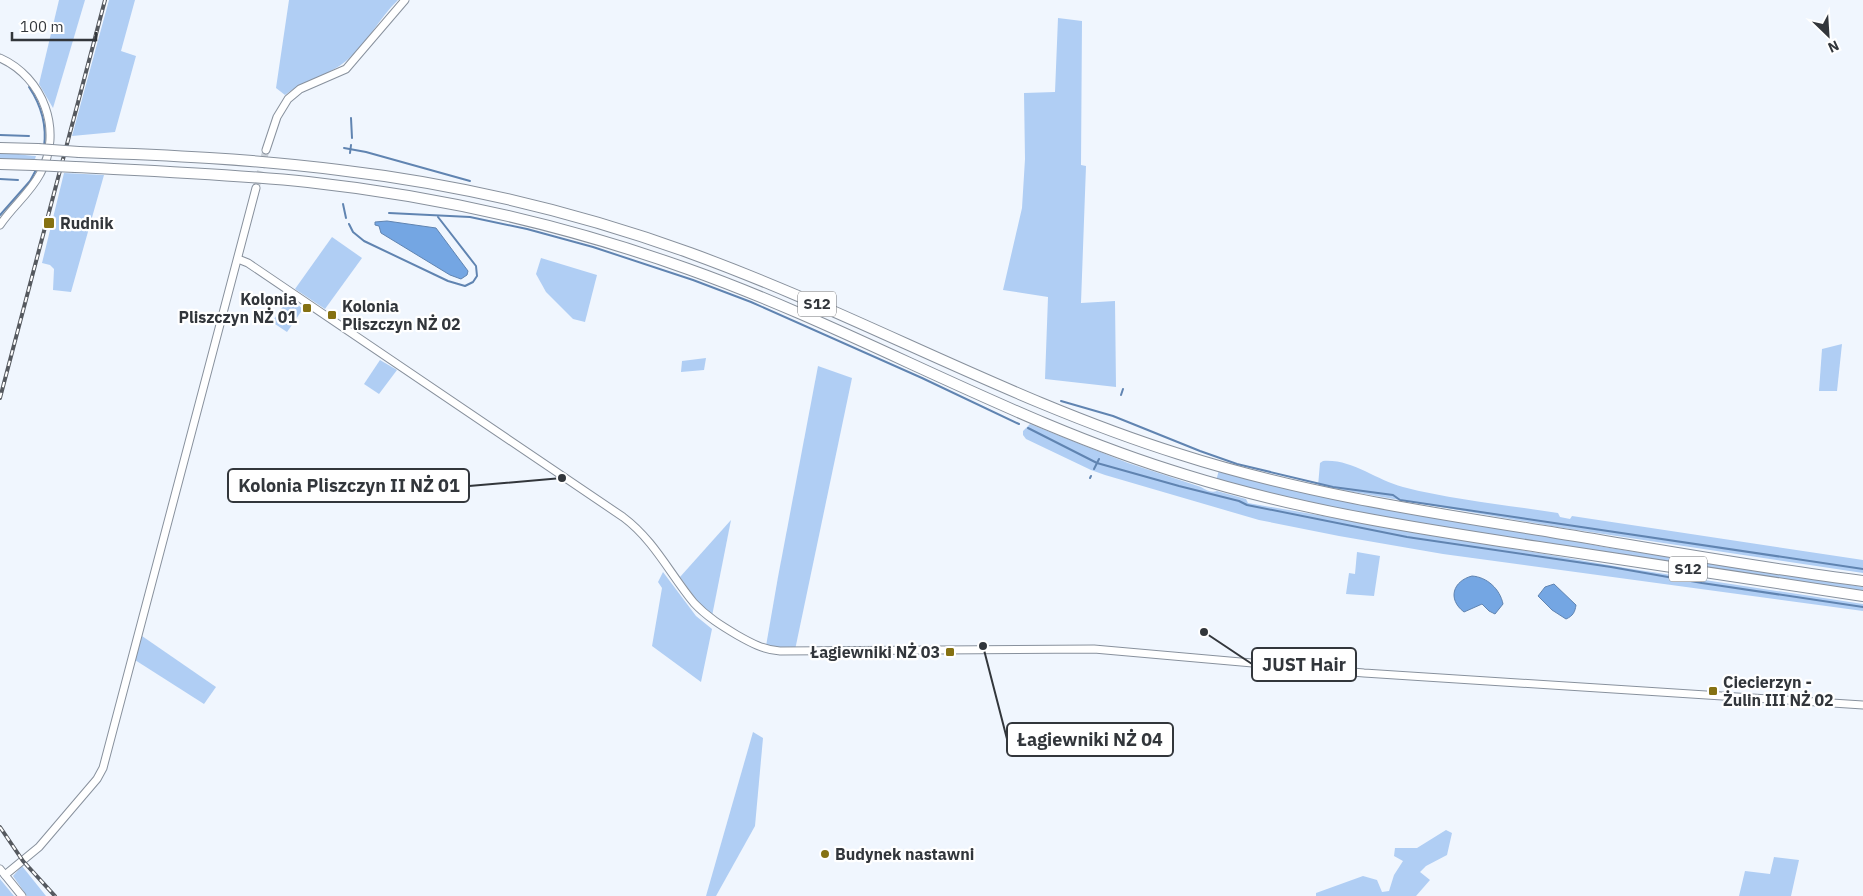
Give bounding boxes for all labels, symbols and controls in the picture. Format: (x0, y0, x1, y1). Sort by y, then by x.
scale bar (12, 10, 96, 42)
north arrow (1803, 10, 1853, 60)
text: 100 m (20, 17, 64, 36)
text: N (1825, 36, 1842, 57)
place label: Rudnik (60, 213, 114, 233)
marker: Rudnik (42, 216, 56, 230)
place label: Kolonia Pliszczyn NŻ 01 (178, 289, 297, 327)
road number: S12 (798, 292, 836, 316)
place label: Kolonia Pliszczyn NŻ 02 (342, 296, 461, 334)
marker: Kolonia Pliszczyn NŻ 01 (301, 302, 313, 314)
marker: Kolonia Pliszczyn NŻ 02 (326, 309, 338, 321)
callout: Kolonia Pliszczyn II NŻ 01 (228, 469, 469, 502)
text: Kolonia Pliszczyn II NŻ 01 (238, 474, 460, 497)
road number: S12 (1669, 556, 1707, 582)
place label: Łagiewniki NŻ 03 (809, 642, 940, 662)
marker: Łagiewniki NŻ 03 (944, 646, 956, 658)
callout: JUST Hair (1252, 648, 1356, 681)
text: JUST Hair (1262, 653, 1346, 676)
place label: Ciecierzyn - Żulin III NŻ 02 (1723, 672, 1834, 710)
marker: Ciecierzyn - Żulin III NŻ 02 (1707, 685, 1719, 697)
callout: Łagiewniki NŻ 04 (1007, 723, 1173, 756)
text: Łagiewniki NŻ 04 (1016, 728, 1163, 751)
place label: Budynek nastawni (835, 844, 974, 864)
marker: Budynek nastawni (819, 848, 831, 860)

